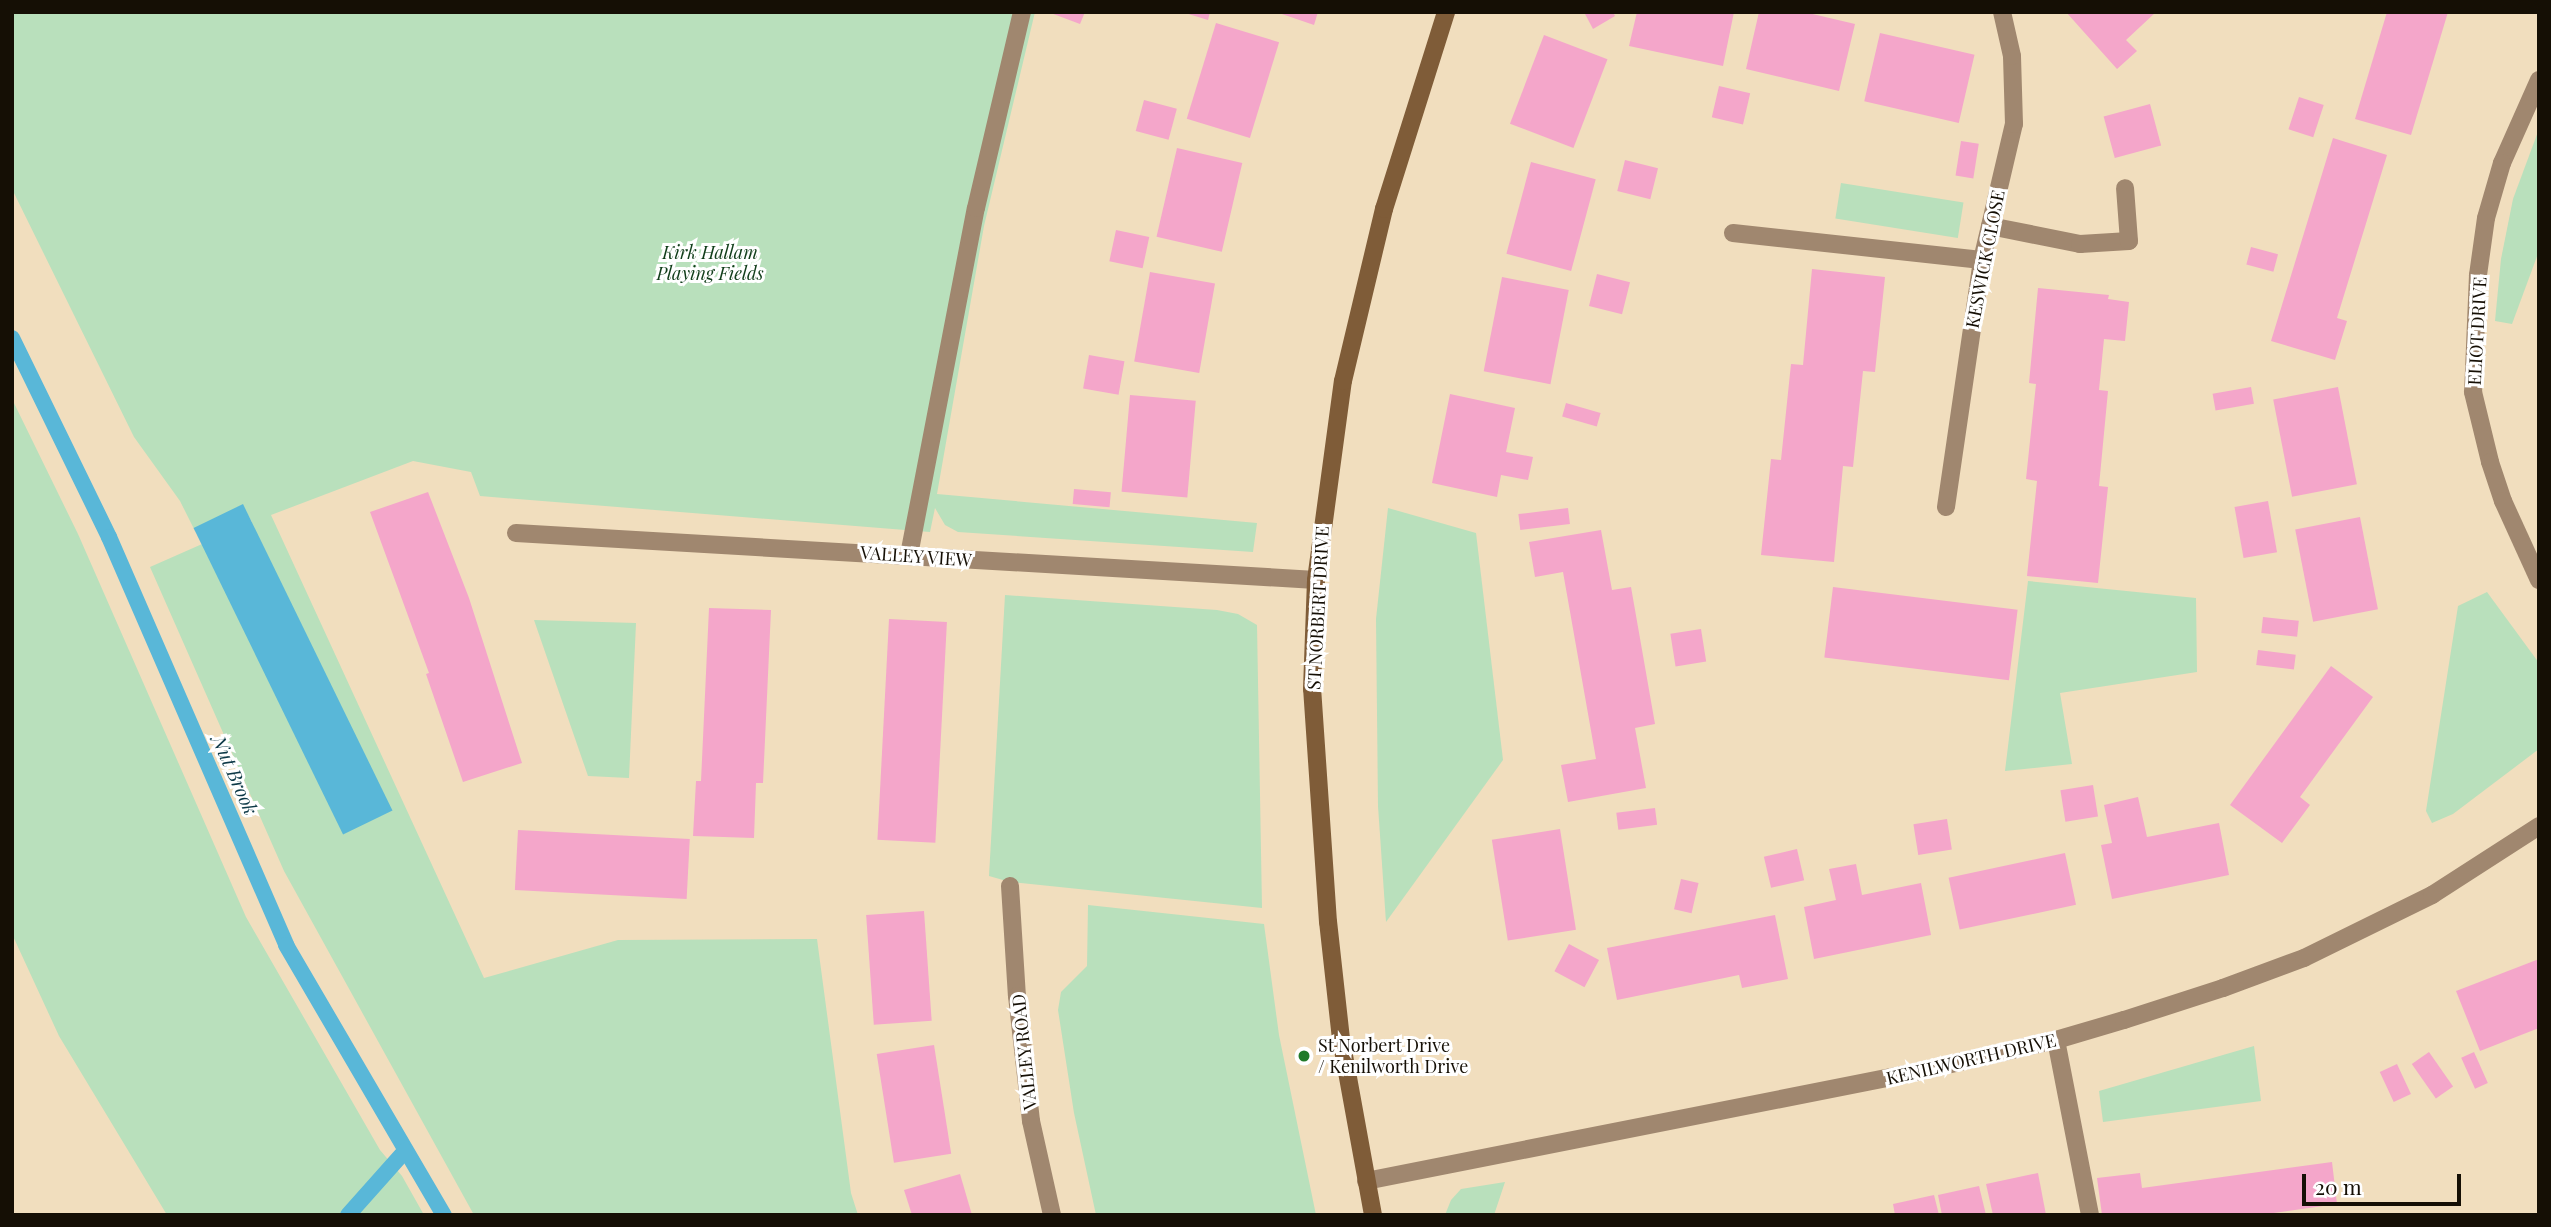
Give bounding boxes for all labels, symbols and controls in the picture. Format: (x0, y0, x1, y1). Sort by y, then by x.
street label: KESWICK CLOSE (1961, 188, 2009, 330)
park label: Kirk Hallam Playing Fields (656, 242, 764, 284)
street label: ELIOT DRIVE (2463, 276, 2491, 386)
street label: ST NORBERT DRIVE (1303, 525, 1333, 691)
street label: VALLEY VIEW (859, 541, 973, 571)
water label: Nut Brook (207, 732, 263, 818)
street label: VALLEY ROAD (1007, 993, 1041, 1111)
street label: KENILWORTH DRIVE (1884, 1029, 2058, 1089)
place label: St Norbert Drive / Kenilworth Drive (1318, 1035, 1468, 1078)
marker: St Norbert Drive / Kenilworth Drive (1296, 1048, 1312, 1064)
scale bar (2306, 1160, 2465, 1204)
text: 20 m (2315, 1172, 2362, 1200)

